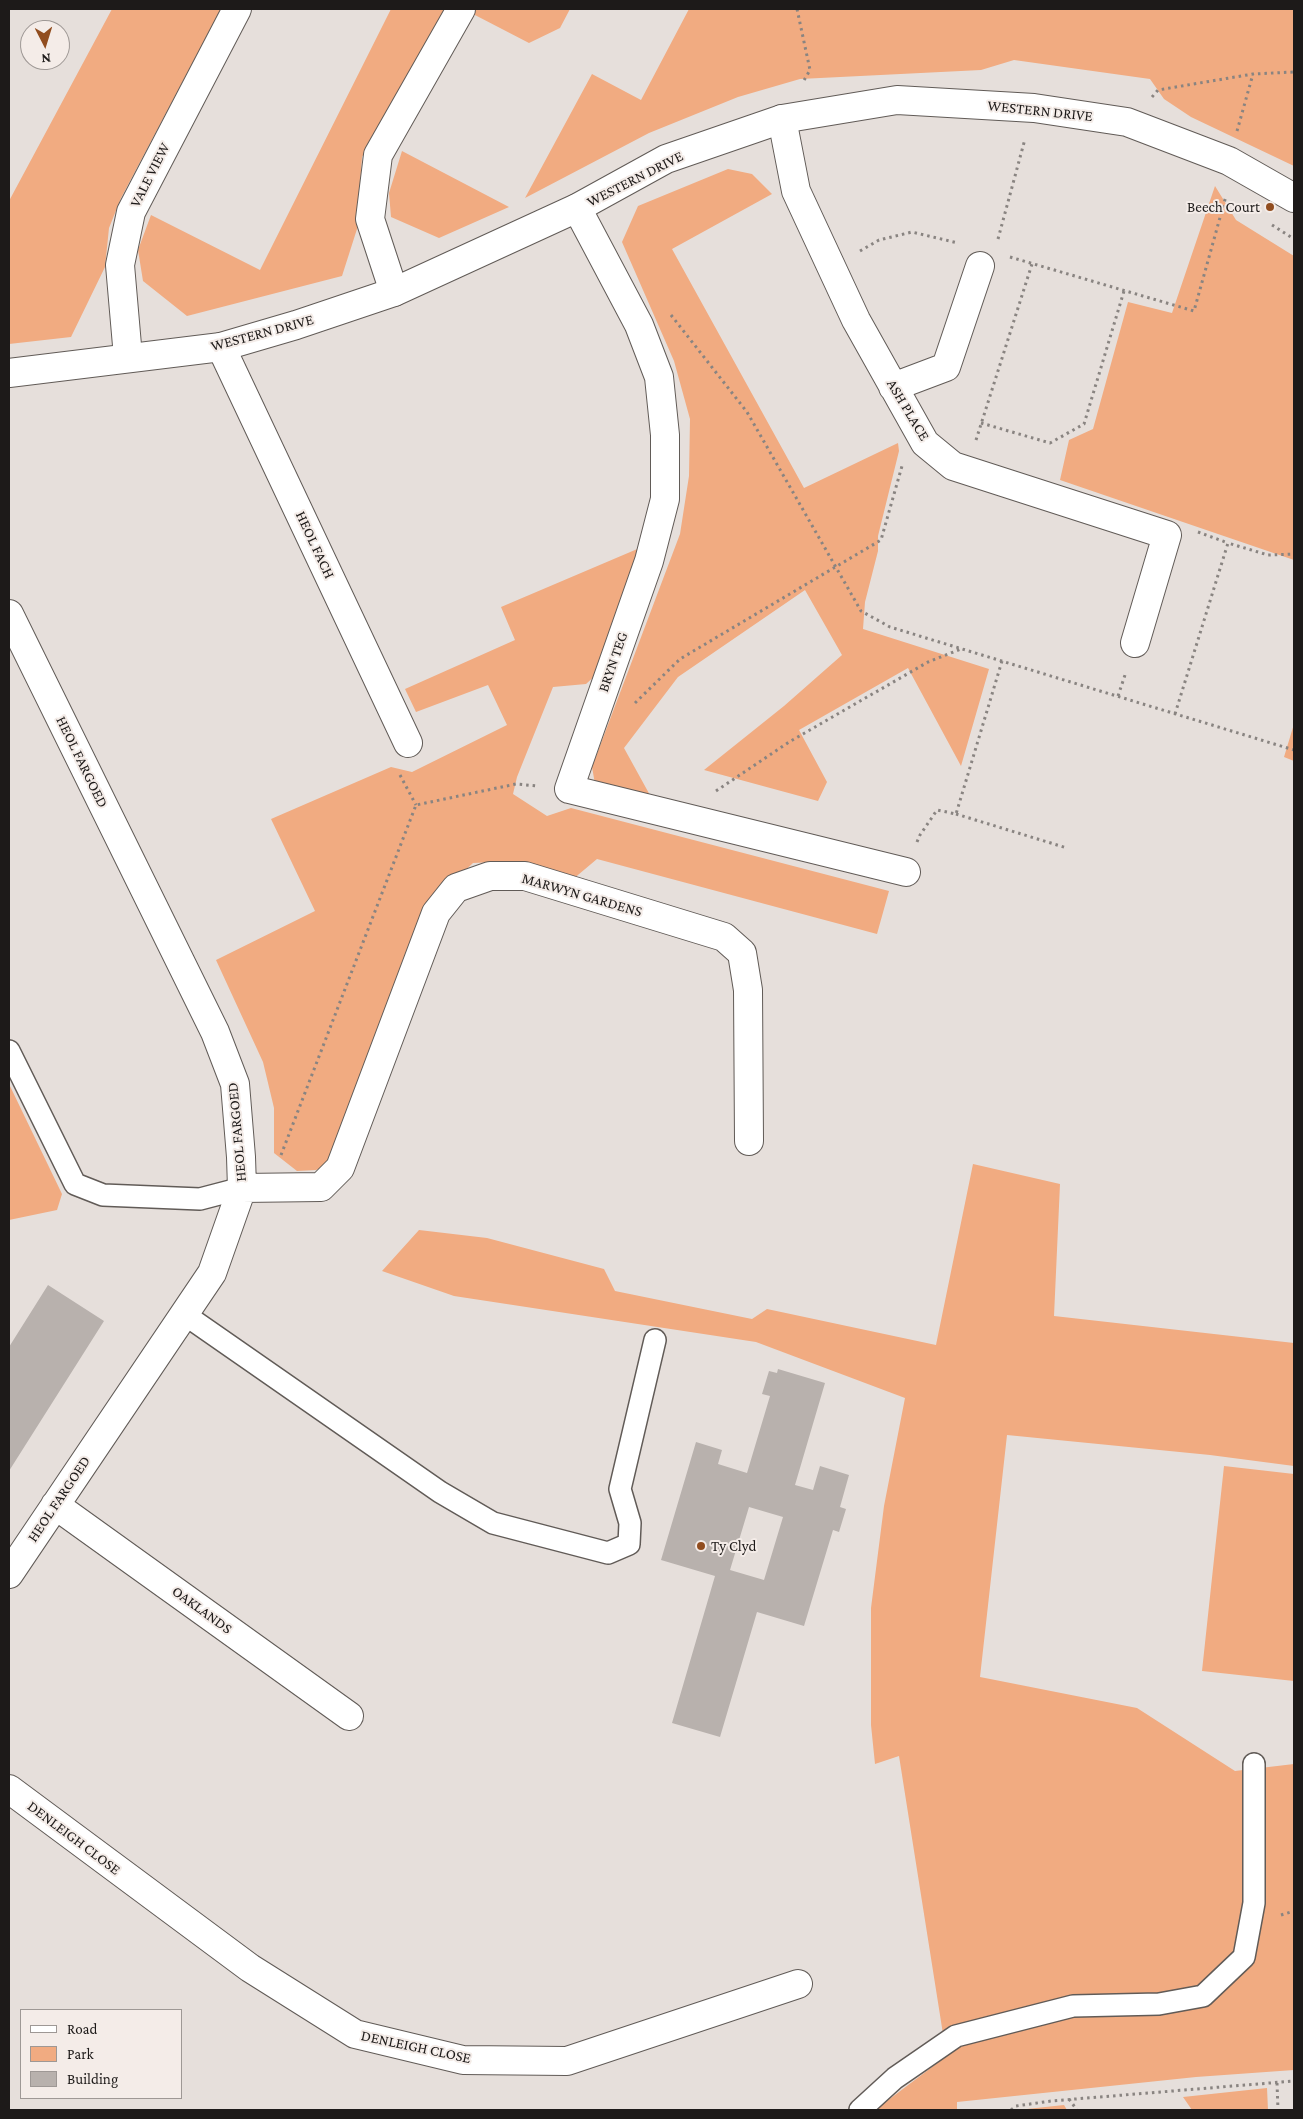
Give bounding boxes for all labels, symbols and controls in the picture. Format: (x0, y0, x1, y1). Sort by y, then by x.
north arrow (20, 20, 70, 70)
text: N (41, 51, 52, 67)
street label: WESTERN DRIVE (986, 97, 1094, 125)
street label: VALE VIEW (126, 140, 174, 210)
street label: WESTERN DRIVE (584, 147, 686, 211)
place label: Beech Court (1187, 198, 1260, 216)
marker: Beech Court (1264, 201, 1276, 213)
street label: WESTERN DRIVE (209, 311, 315, 355)
street label: ASH PLACE (883, 376, 933, 444)
street label: HEOL FACH (292, 508, 338, 582)
street label: BRYN TEG (594, 630, 632, 694)
street label: HEOL FARGOED (52, 713, 112, 811)
street label: MARWYN GARDENS (520, 869, 644, 921)
street label: HEOL FARGOED (224, 1082, 250, 1182)
street label: HEOL FARGOED (24, 1453, 94, 1545)
place label: Ty Clyd (711, 1537, 756, 1555)
marker: Ty Clyd (695, 1540, 707, 1552)
street label: OAKLANDS (168, 1582, 236, 1638)
street label: DENLEIGH CLOSE (24, 1797, 124, 1879)
legend (20, 2009, 182, 2099)
text: Road (67, 2021, 97, 2037)
street label: DENLEIGH CLOSE (359, 2027, 473, 2067)
text: Park (67, 2046, 94, 2062)
text: Building (67, 2071, 118, 2087)

